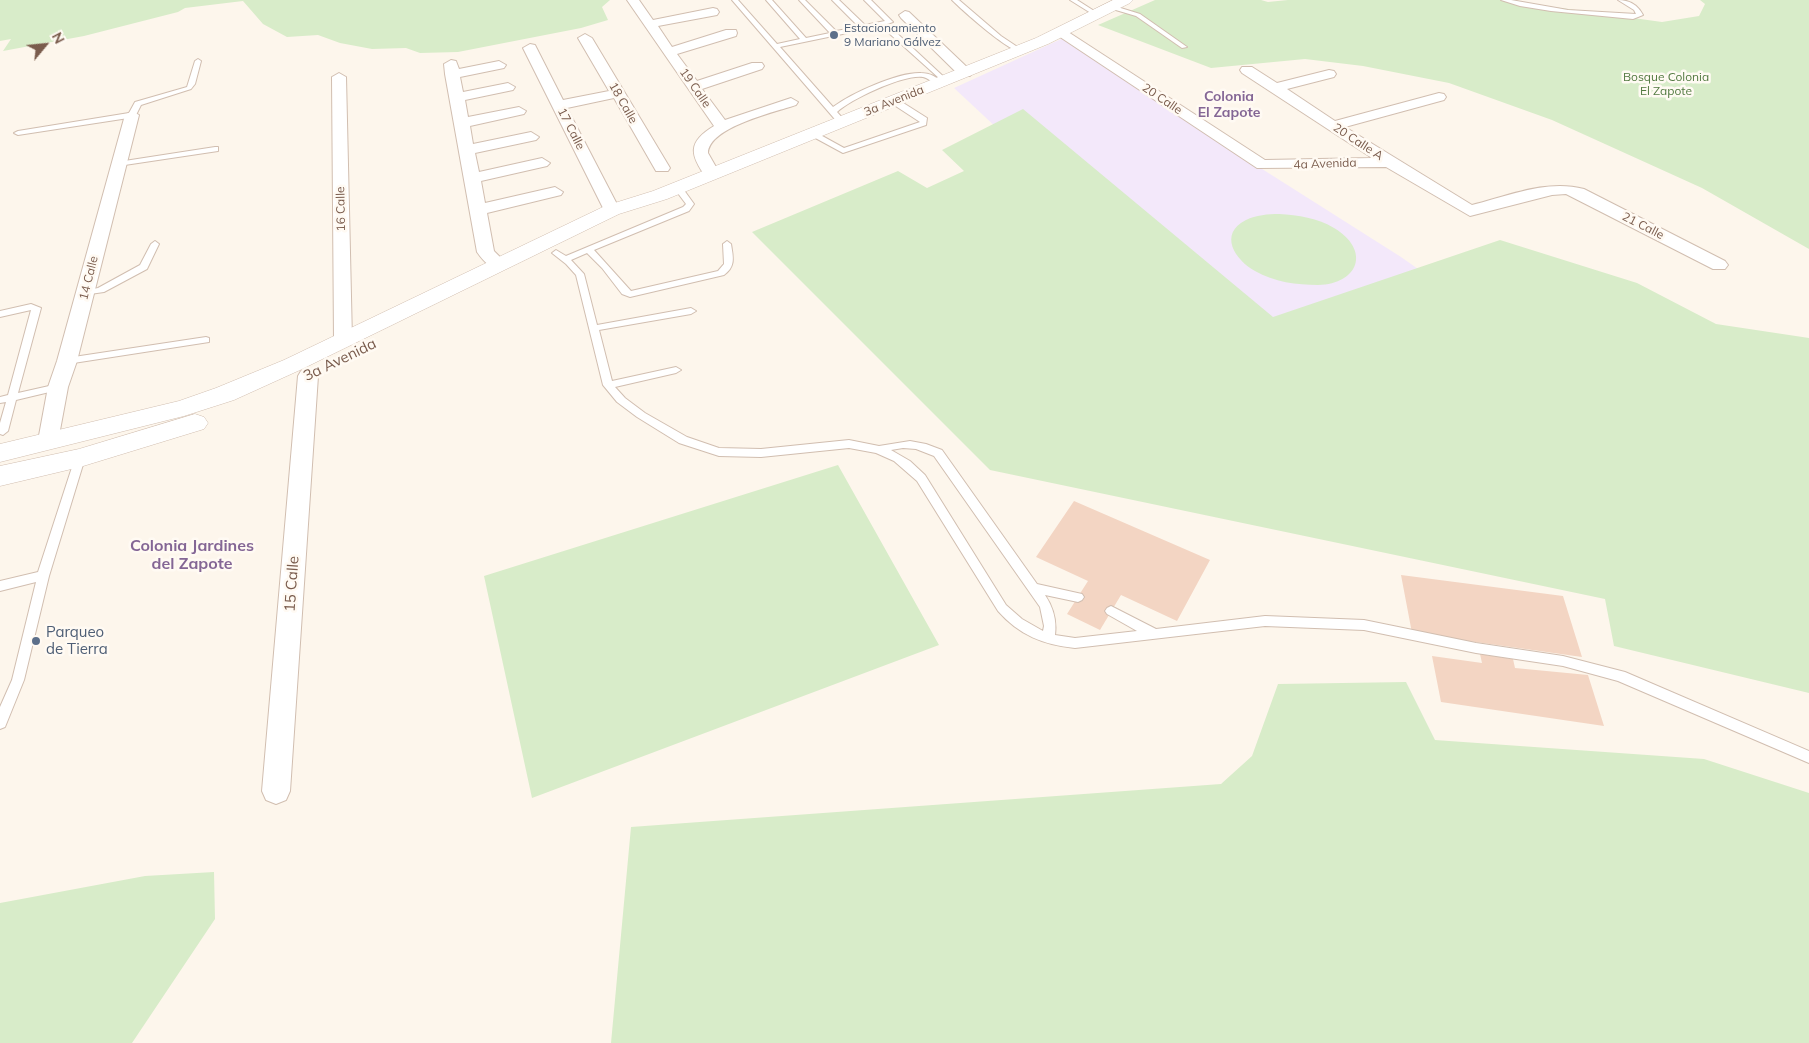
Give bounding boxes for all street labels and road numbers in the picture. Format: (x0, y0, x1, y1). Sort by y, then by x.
street label: 19 Calle (676, 65, 714, 111)
street label: 18 Calle (606, 80, 640, 126)
street label: 20 Calle (1139, 80, 1185, 118)
street label: 3a Avenida (862, 82, 926, 120)
street label: 17 Calle (554, 106, 588, 152)
street label: 20 Calle A (1330, 120, 1386, 164)
street label: 4a Avenida (1293, 156, 1357, 172)
street label: 16 Calle (333, 186, 349, 232)
street label: 21 Calle (1620, 209, 1666, 243)
street label: 14 Calle (77, 254, 101, 302)
street label: 3a Avenida (301, 335, 379, 385)
street label: 15 Calle (281, 555, 303, 613)

